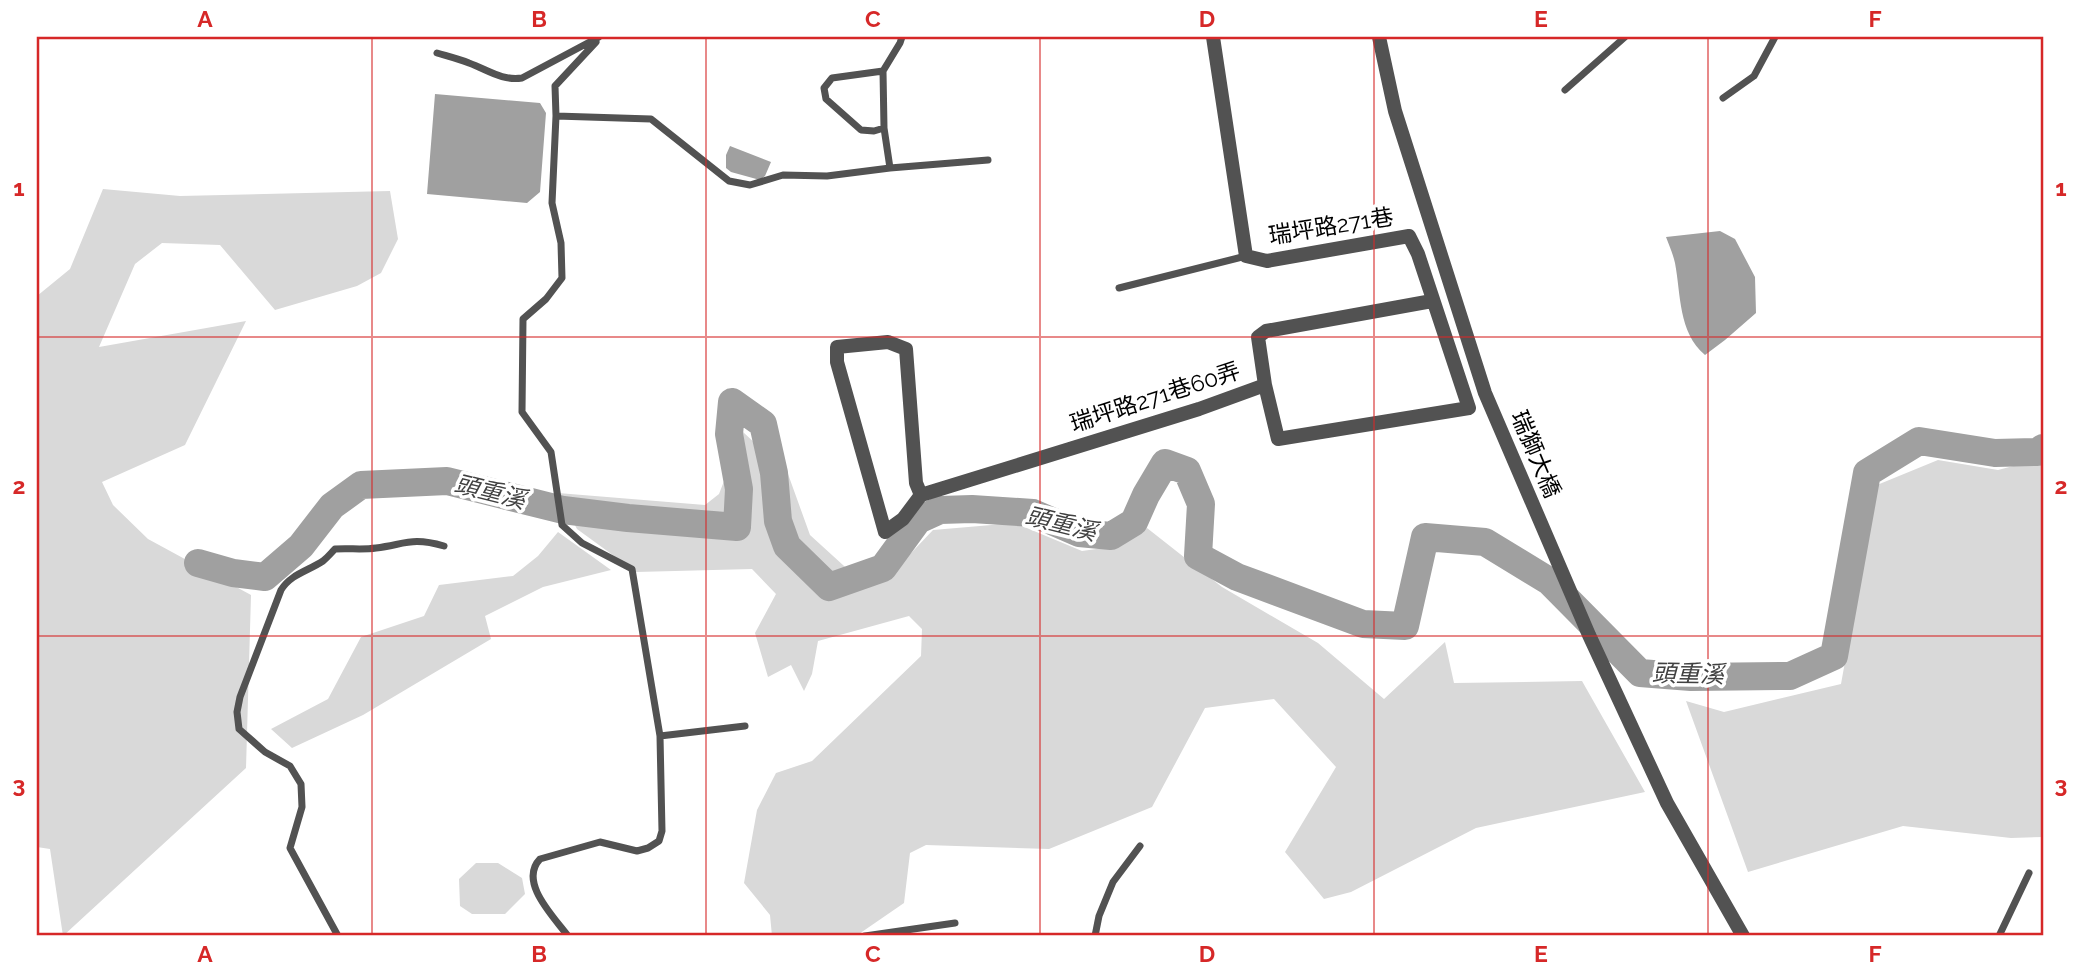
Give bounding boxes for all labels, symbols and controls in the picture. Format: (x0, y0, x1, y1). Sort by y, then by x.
text: A (197, 5, 213, 32)
text: B (531, 5, 547, 32)
text: C (865, 5, 881, 32)
text: D (1199, 5, 1215, 32)
text: E (1534, 5, 1548, 32)
text: F (1868, 5, 1882, 32)
text: 1 (13, 174, 25, 201)
text: 1 (2055, 174, 2067, 201)
street label: 瑞坪路271巷 (1267, 202, 1395, 249)
street label: 瑞坪路271巷60弄 (1066, 356, 1243, 437)
street label: 瑞獅大橋 (1506, 406, 1567, 501)
water label: 頭重溪 (452, 469, 531, 515)
text: 2 (13, 472, 25, 499)
text: 2 (2055, 472, 2067, 499)
water label: 頭重溪 (1023, 501, 1102, 547)
water label: 頭重溪 (1652, 658, 1727, 689)
text: 3 (13, 771, 25, 798)
text: 3 (2055, 771, 2067, 798)
text: A (197, 940, 213, 967)
text: B (531, 940, 547, 967)
text: C (865, 940, 881, 967)
text: D (1199, 940, 1215, 967)
text: E (1534, 940, 1548, 967)
text: F (1868, 940, 1882, 967)

